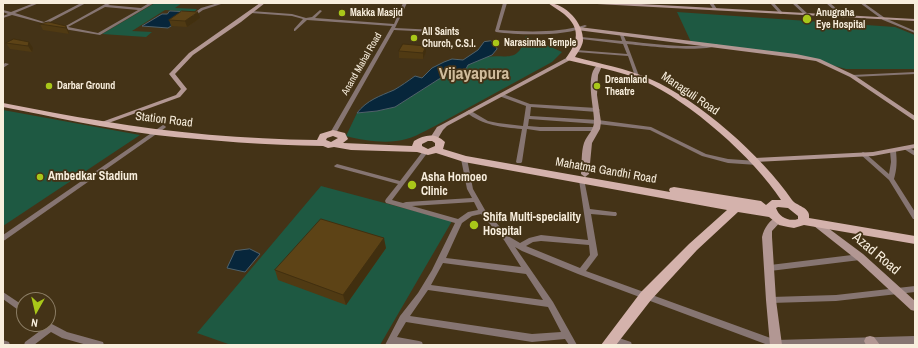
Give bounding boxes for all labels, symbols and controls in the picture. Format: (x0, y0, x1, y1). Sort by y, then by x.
place label: Makka Masjid (350, 7, 403, 19)
place label: Anugraha Eye Hospital (816, 7, 865, 30)
marker: Makka Masjid (337, 8, 347, 18)
marker: Anugraha Eye Hospital (801, 13, 813, 25)
place label: All Saints Church, C.S.I. (422, 26, 476, 50)
street label: Anand Mahal Road (339, 31, 385, 97)
marker: All Saints Church, C.S.I. (409, 33, 419, 43)
place label: Narasimha Temple (504, 37, 576, 49)
marker: Narasimha Temple (491, 38, 501, 48)
district label: Vijayapura (439, 64, 509, 84)
street label: Managuli Road (658, 69, 722, 119)
place label: Dreamland Theatre (605, 74, 647, 98)
place label: Darbar Ground (57, 80, 115, 92)
marker: Darbar Ground (44, 81, 54, 91)
marker: Dreamland Theatre (592, 81, 602, 91)
street label: Station Road (135, 109, 193, 131)
street label: Mahatma Gandhi Road (554, 155, 658, 187)
place label: Ambedkar Stadium (48, 170, 138, 184)
place label: Asha Homoeo Clinic (421, 171, 487, 199)
marker: Ambedkar Stadium (35, 172, 45, 182)
marker: Asha Homoeo Clinic (406, 179, 418, 191)
place label: Shifa Multi-speciality Hospital (483, 211, 581, 239)
marker: Shifa Multi-speciality Hospital (468, 219, 480, 231)
street label: Azad Road (849, 229, 903, 279)
north arrow (16, 292, 56, 332)
text: N (30, 316, 39, 330)

